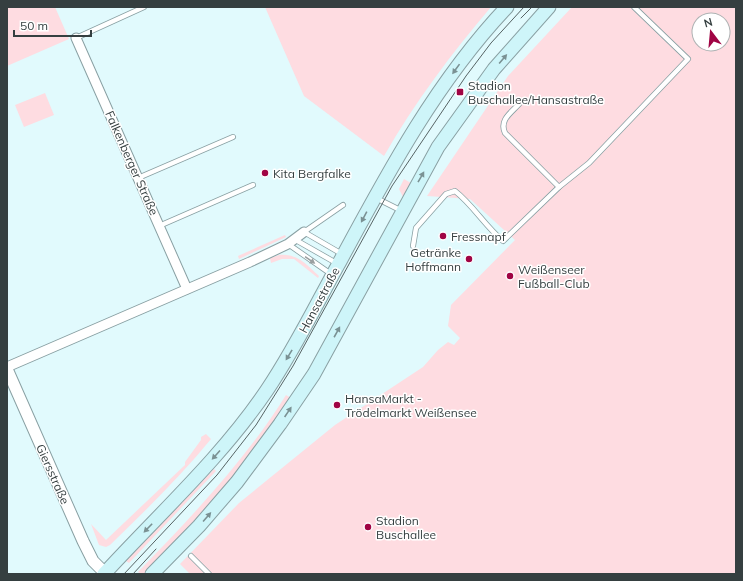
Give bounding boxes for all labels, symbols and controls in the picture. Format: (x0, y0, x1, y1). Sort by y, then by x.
scale bar (14, 12, 91, 38)
north arrow (691, 12, 731, 52)
text: N (702, 15, 714, 30)
text: 50 m (20, 18, 48, 33)
one-way arrow (498, 54, 507, 64)
one-way arrow (451, 64, 460, 75)
place label: Stadion Buschallee/Hansastraße (468, 78, 604, 107)
marker: Stadion Buschallee/Hansastraße (455, 87, 465, 97)
street label: Falkenberger Straße (102, 108, 162, 218)
place label: Kita Bergfalke (273, 166, 351, 181)
marker: Kita Bergfalke (260, 168, 270, 178)
one-way arrow (417, 171, 424, 183)
one-way arrow (361, 211, 368, 222)
place label: Fressnapf (451, 229, 507, 244)
marker: Fressnapf (438, 231, 448, 241)
place label: Getränke Hoffmann (405, 245, 461, 274)
marker: Getränke Hoffmann (464, 254, 474, 264)
one-way arrow (305, 256, 315, 264)
place label: Weißenseer Fußball-Club (518, 262, 590, 291)
street label: Hansastraße (295, 265, 343, 335)
marker: Weißenseer Fußball-Club (505, 271, 515, 281)
one-way arrow (333, 326, 340, 337)
one-way arrow (285, 349, 292, 361)
place label: HansaMarkt - Trödelmarkt Weißensee (345, 391, 477, 420)
marker: HansaMarkt - Trödelmarkt Weißensee (332, 400, 342, 410)
one-way arrow (284, 407, 292, 417)
street label: Giersstraße (33, 442, 73, 506)
one-way arrow (212, 450, 221, 461)
one-way arrow (202, 513, 211, 522)
place label: Stadion Buschallee (376, 513, 436, 542)
marker: Stadion Buschallee (363, 522, 373, 532)
one-way arrow (143, 523, 153, 533)

